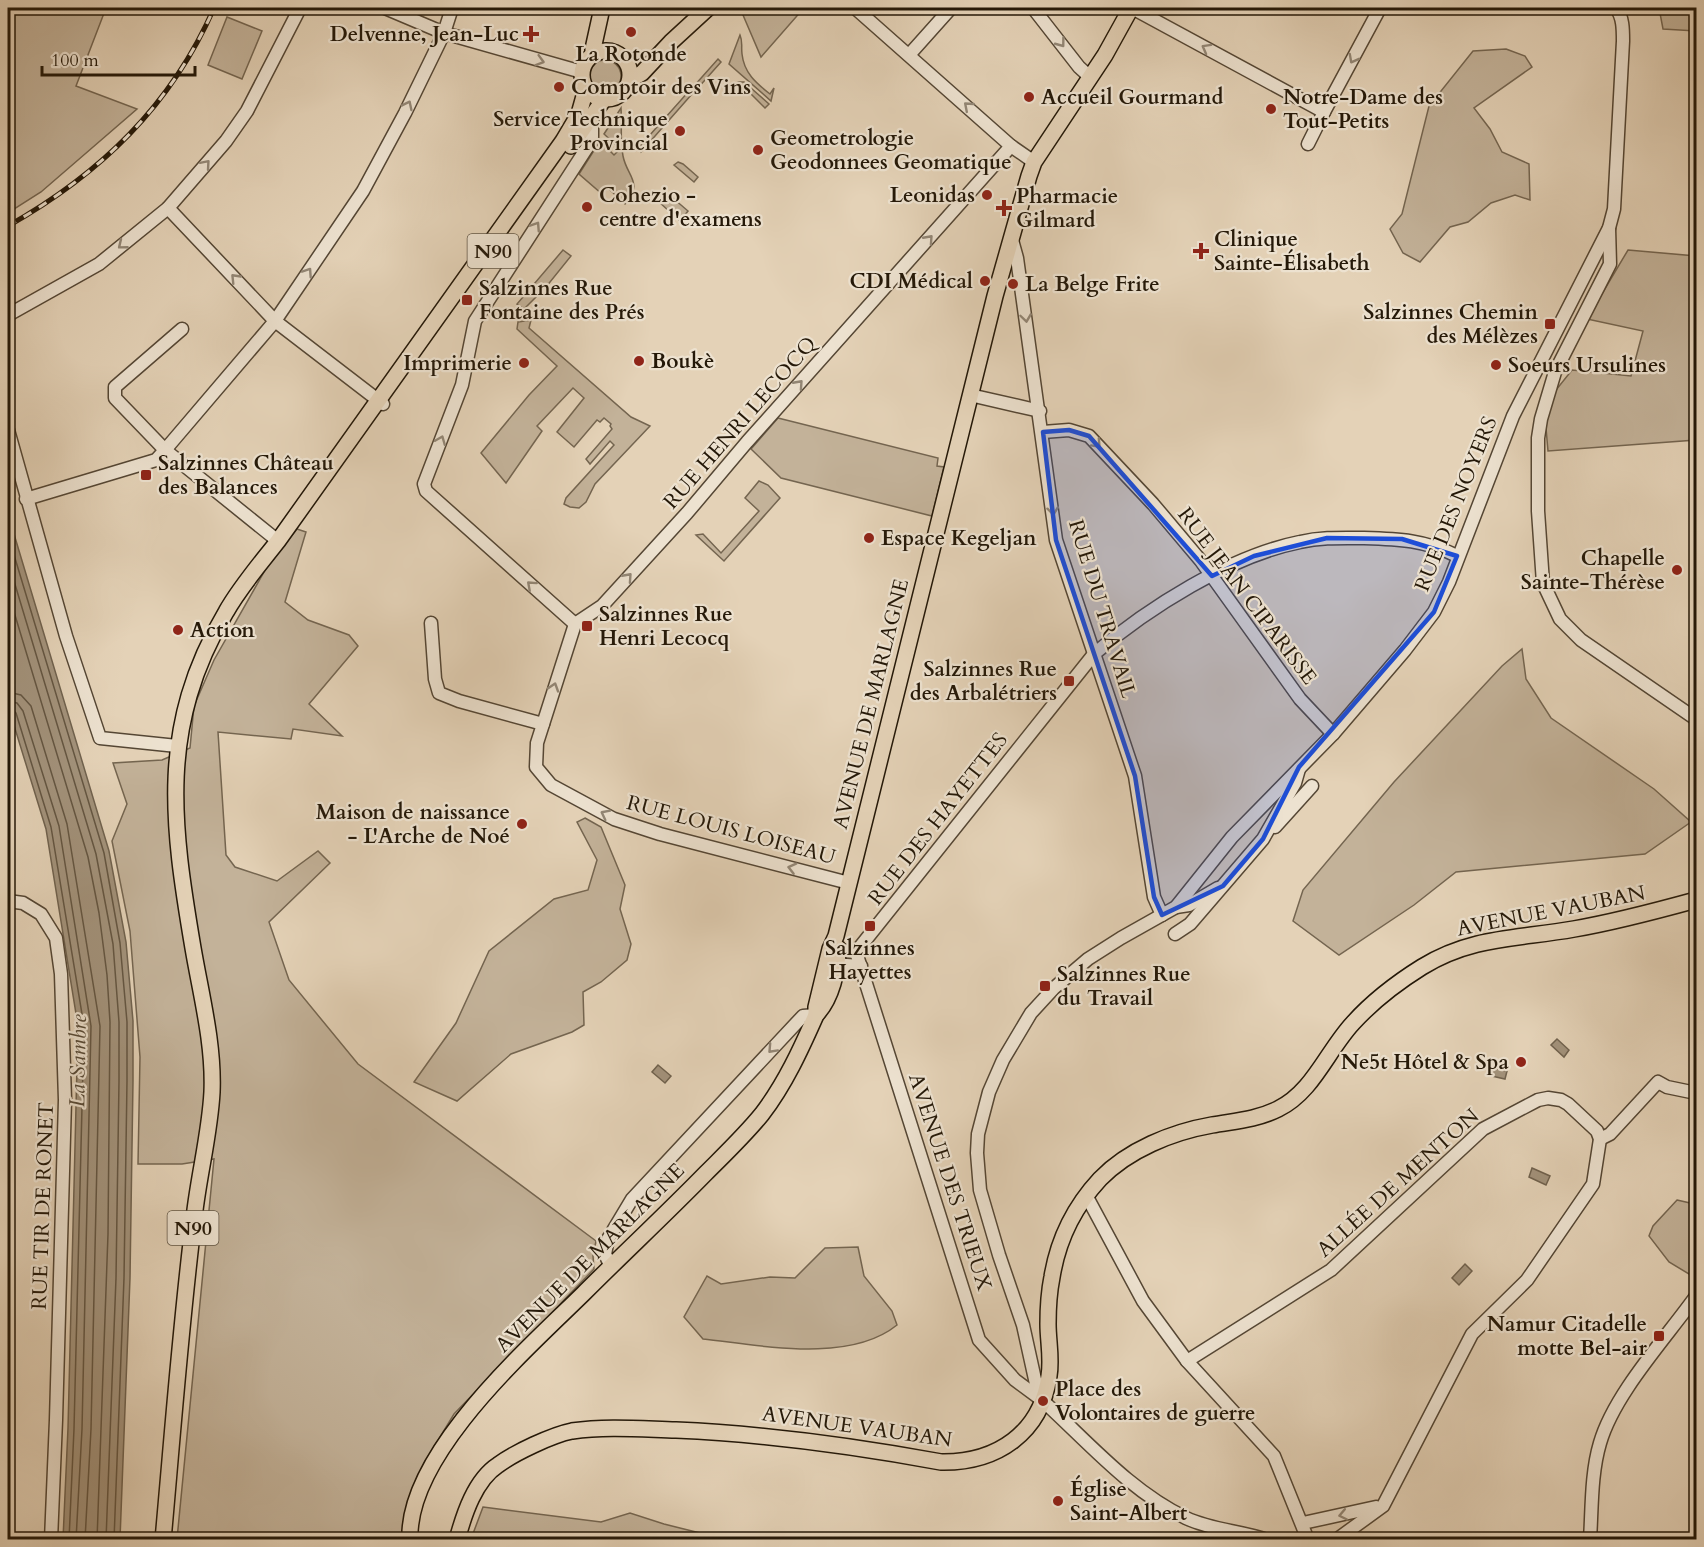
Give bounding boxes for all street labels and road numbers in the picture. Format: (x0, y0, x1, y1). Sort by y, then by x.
road number: N90 (468, 234, 518, 268)
street label: RUE HENRI LECOCQ (657, 330, 823, 516)
street label: RUE DES NOYERS (1408, 412, 1504, 596)
street label: RUE JEAN CIPARISSE (1171, 501, 1323, 691)
street label: RUE DU TRAVAIL (1061, 516, 1143, 702)
street label: AVENUE DE MARLAGNE (826, 576, 916, 832)
street label: RUE DES HAYETTES (861, 727, 1015, 911)
street label: RUE LOUIS LOISEAU (623, 788, 839, 872)
street label: AVENUE VAUBAN (1454, 878, 1648, 944)
street label: AVENUE DES TRIEUX (901, 1070, 999, 1295)
street label: RUE TIR DE RONET (25, 1102, 61, 1310)
street label: ALLÉE DE MENTON (1310, 1102, 1486, 1264)
street label: AVENUE DE MARLAGNE (489, 1157, 691, 1359)
road number: N90 (168, 1211, 218, 1245)
street label: AVENUE VAUBAN (760, 1399, 954, 1455)

